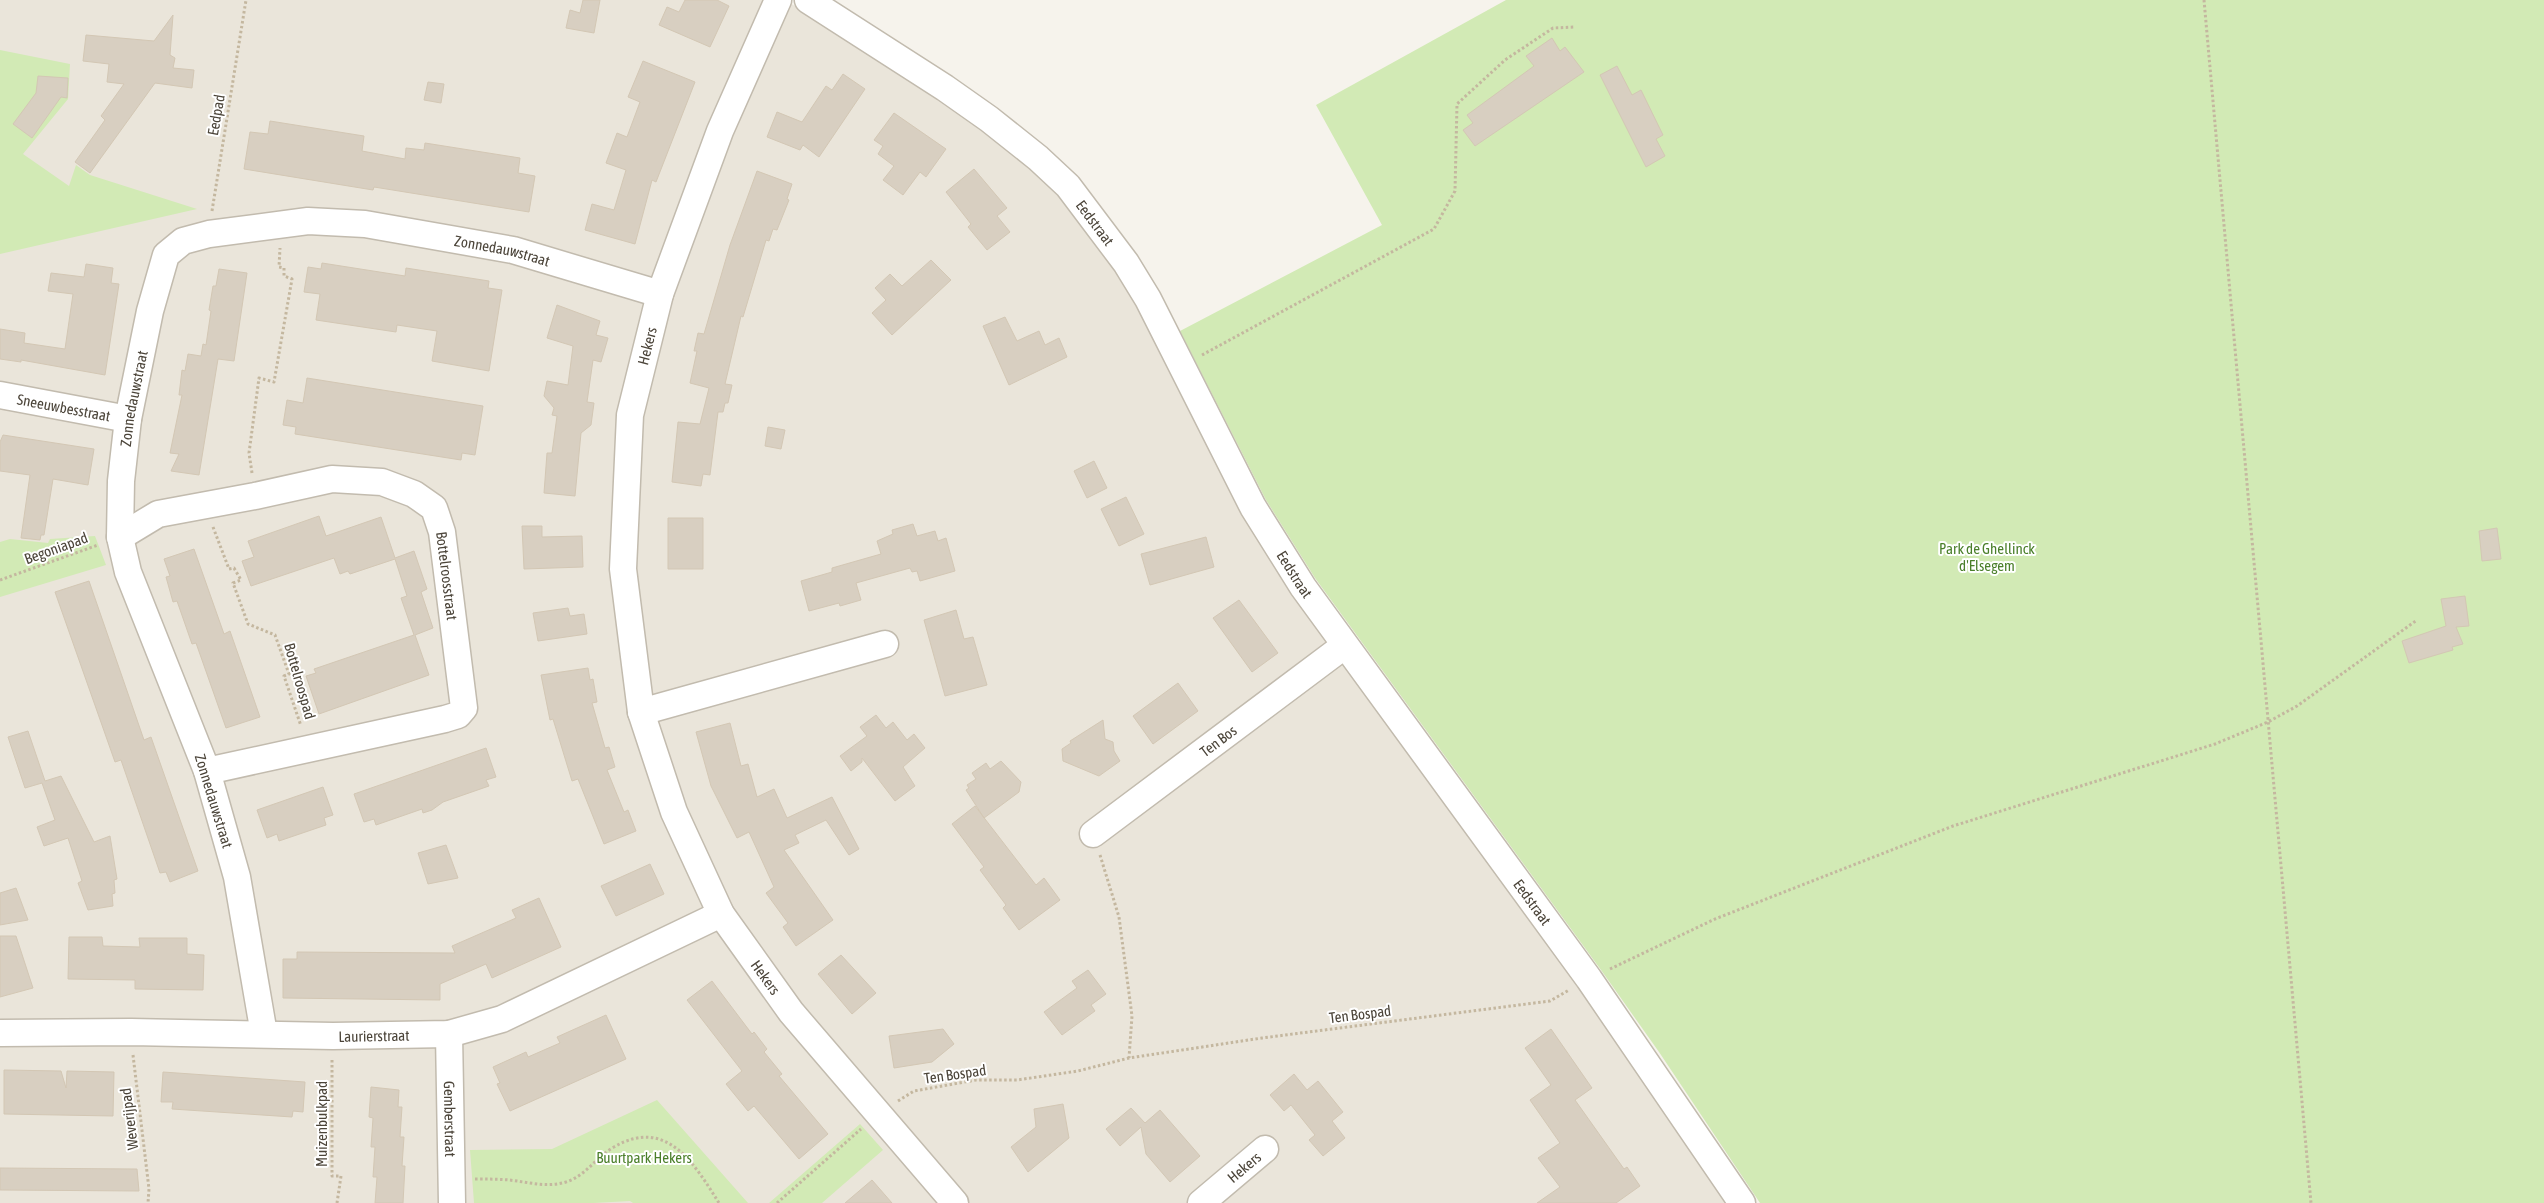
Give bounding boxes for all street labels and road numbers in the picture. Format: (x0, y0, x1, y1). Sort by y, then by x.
street label: Eedpad (204, 93, 228, 137)
street label: Eedstraat (1073, 196, 1118, 249)
street label: Zonnedauwstraat (453, 231, 552, 269)
street label: Hekers (634, 325, 660, 367)
street label: Zonnedauwstraat (116, 349, 150, 447)
street label: Sneeuwbesstraat (16, 390, 112, 424)
street label: Begoniapad (22, 529, 90, 567)
street label: Bottelroosstraat (433, 530, 461, 621)
street label: Eedstraat (1274, 547, 1316, 601)
street label: Bottelroospad (281, 641, 319, 721)
street label: Ten Bos (1196, 721, 1239, 760)
street label: Zonnedauwstraat (192, 752, 236, 850)
street label: Eedstraat (1510, 876, 1555, 928)
street label: Hekers (748, 956, 784, 998)
street label: Ten Bospad (1328, 1002, 1392, 1026)
street label: Laurierstraat (338, 1026, 410, 1044)
street label: Ten Bospad (923, 1061, 987, 1087)
street label: Muizenbulkpad (313, 1081, 330, 1167)
street label: Gemberstraat (441, 1081, 460, 1157)
street label: Weverijpad (117, 1087, 141, 1151)
street label: Hekers (1224, 1148, 1264, 1186)

